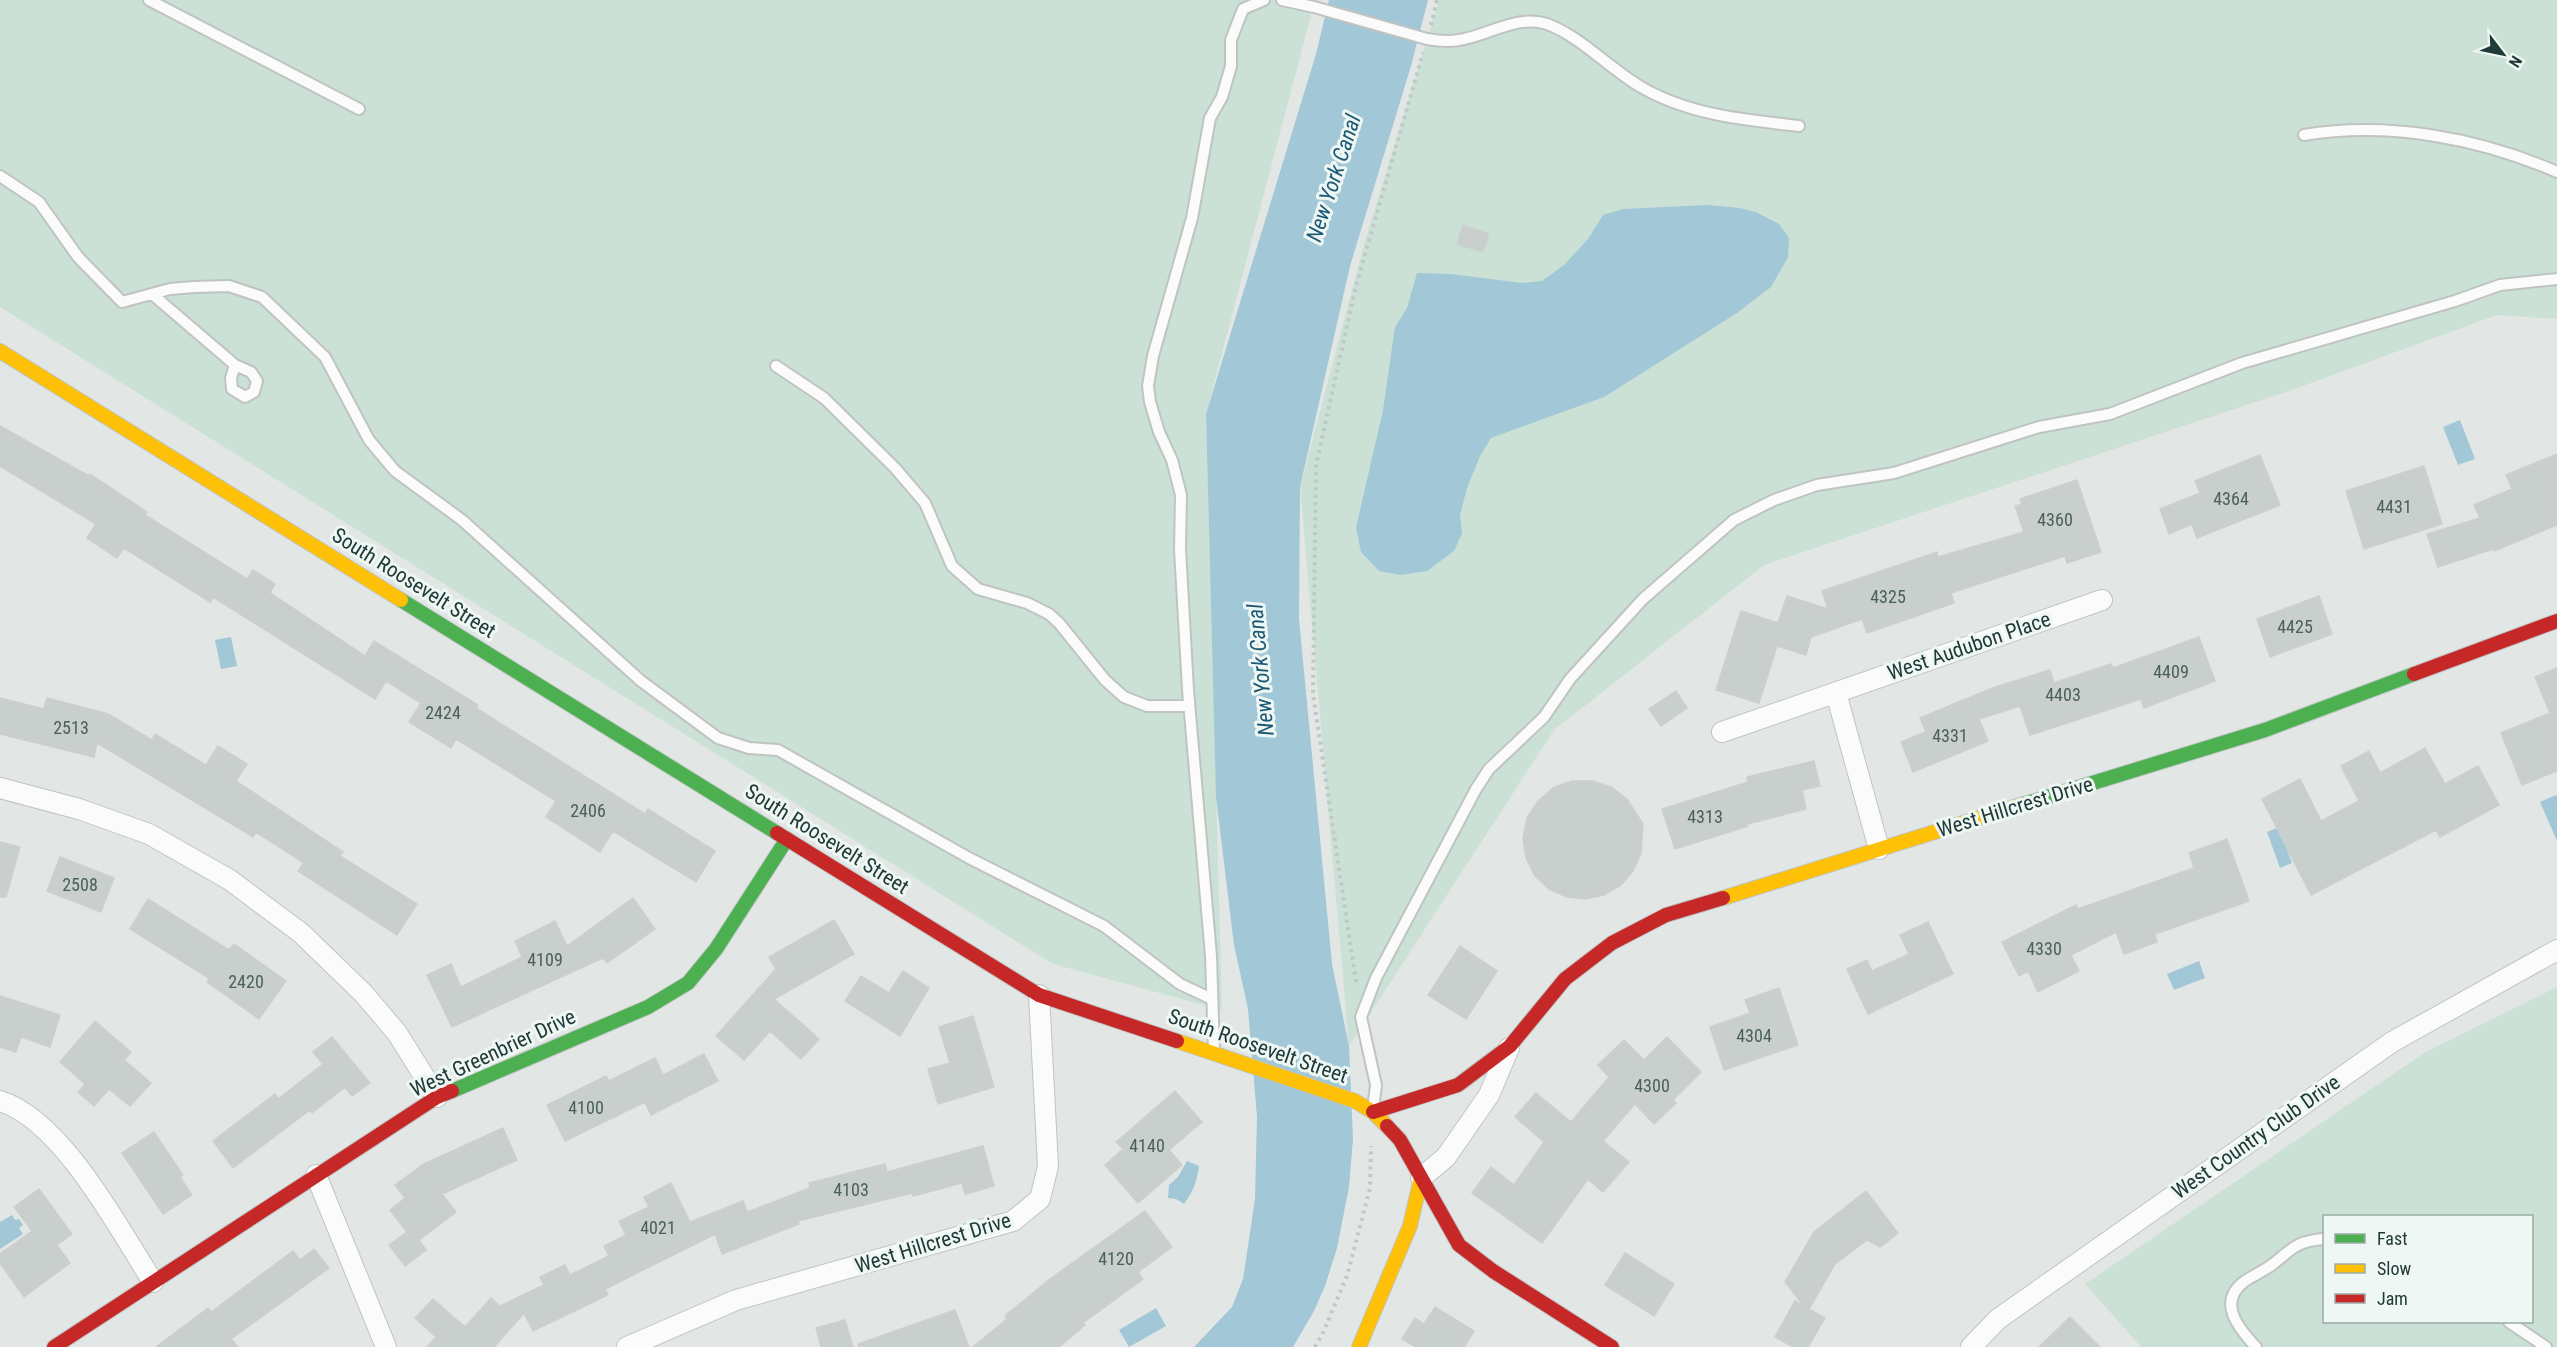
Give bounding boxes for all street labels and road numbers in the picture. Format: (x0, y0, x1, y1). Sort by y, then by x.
street label: South Roosevelt Street (328, 523, 500, 643)
street label: West Audubon Place (1884, 607, 2054, 685)
street label: West Hillcrest Drive (1934, 772, 2096, 842)
street label: South Roosevelt Street (741, 779, 913, 899)
street label: West Greenbrier Drive (407, 1004, 579, 1102)
street label: South Roosevelt Street (1165, 1004, 1351, 1088)
street label: West Country Club Drive (2168, 1070, 2345, 1204)
street label: West Hillcrest Drive (852, 1208, 1014, 1278)

